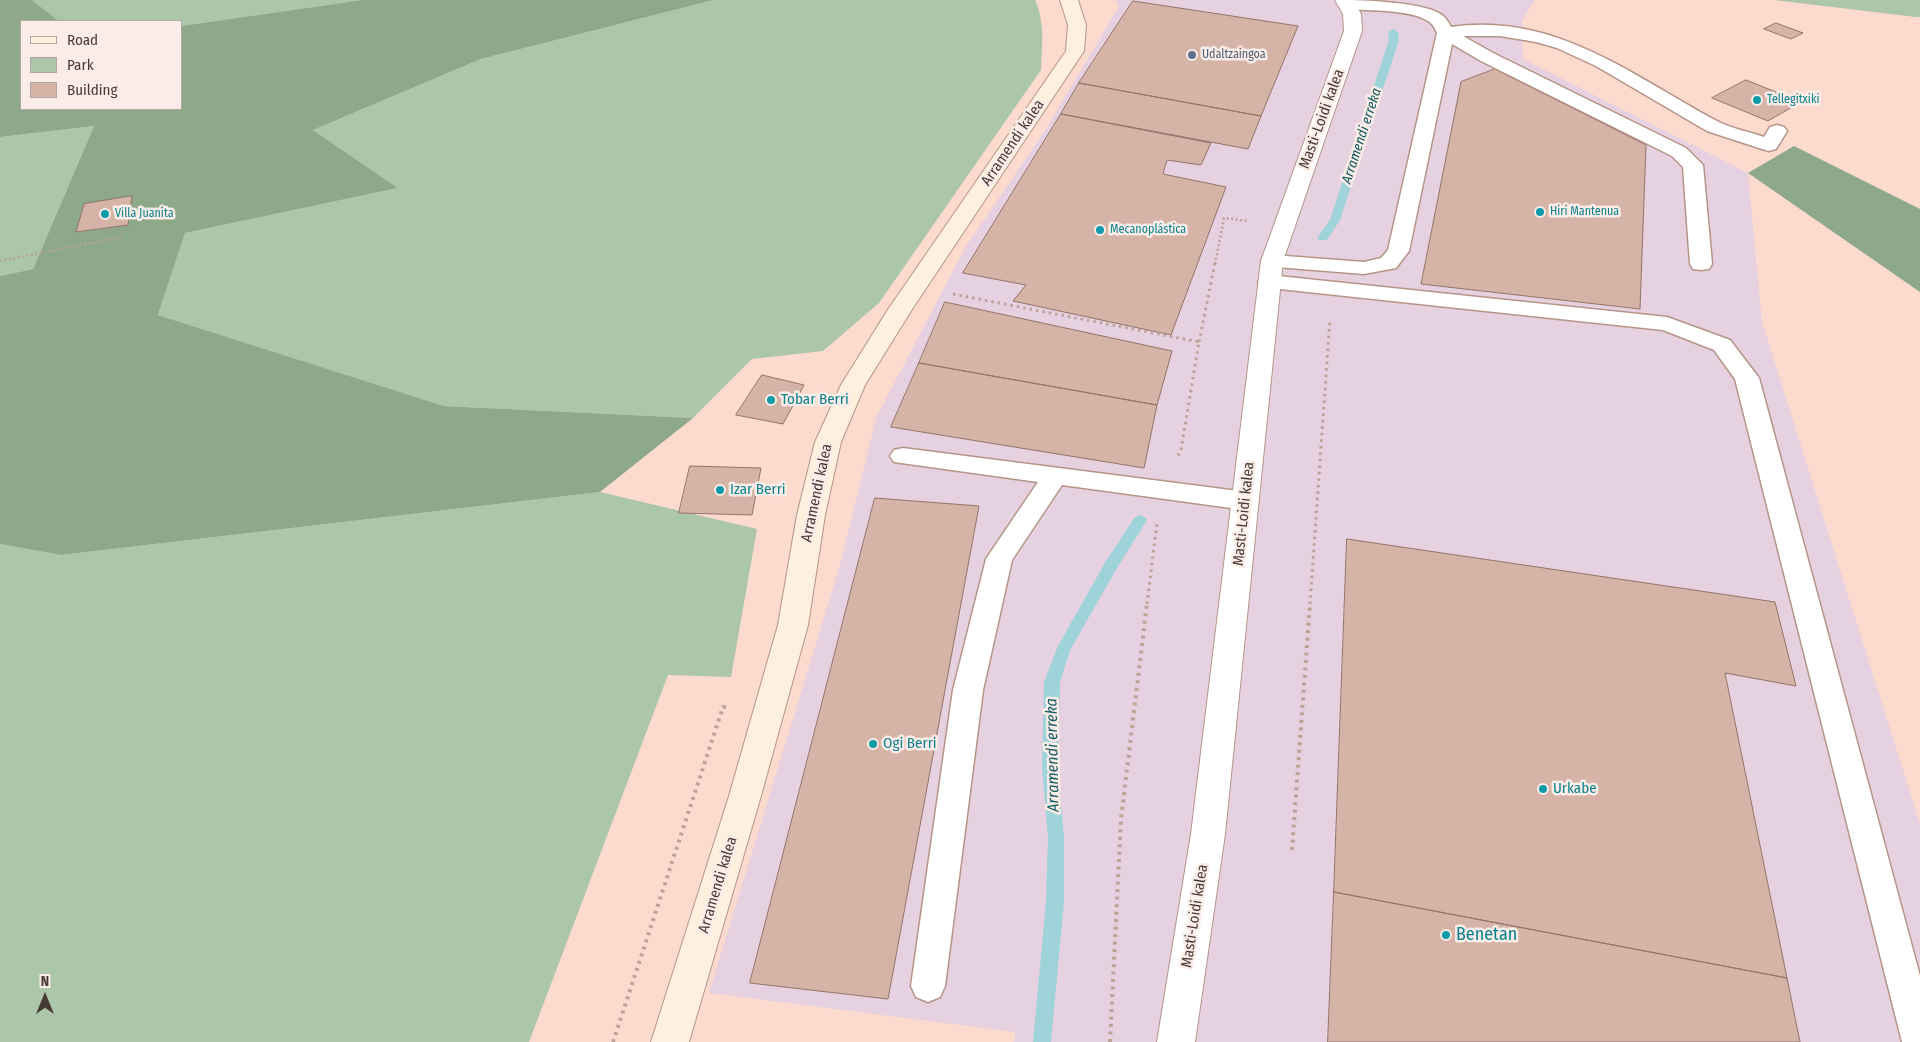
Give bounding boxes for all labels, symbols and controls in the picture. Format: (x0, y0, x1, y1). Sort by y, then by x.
legend (20, 20, 182, 110)
text: Road (67, 31, 98, 49)
place label: Udaltzaingoa (1202, 48, 1266, 62)
marker: Udaltzaingoa (1186, 49, 1198, 61)
text: Park (67, 56, 94, 74)
street label: Masti-Loidi kalea (1296, 67, 1348, 171)
text: Building (67, 81, 118, 99)
water label: Arramendi erreka (1339, 86, 1385, 186)
place label: Tellegitxiki (1767, 93, 1820, 107)
marker: Tellegitxiki (1751, 94, 1763, 106)
street label: Arramendi kalea (978, 97, 1048, 189)
place label: Hiri Mantenua (1550, 205, 1619, 219)
marker: Hiri Mantenua (1534, 206, 1546, 218)
place label: Villa Juanita (115, 207, 174, 221)
marker: Villa Juanita (99, 208, 111, 220)
place label: Mecanoplástica (1110, 223, 1186, 237)
marker: Mecanoplástica (1094, 224, 1106, 236)
place label: Tobar Berri (781, 391, 849, 409)
marker: Tobar Berri (765, 394, 777, 406)
street label: Arramendi kalea (798, 442, 836, 544)
street label: Masti-Loidi kalea (1230, 461, 1258, 567)
place label: Izar Berri (730, 481, 786, 499)
marker: Izar Berri (714, 484, 726, 496)
water label: Arramendi erreka (1042, 698, 1064, 812)
place label: Ogi Berri (883, 735, 937, 753)
marker: Ogi Berri (867, 738, 879, 750)
place label: Urkabe (1553, 780, 1597, 798)
marker: Urkabe (1537, 783, 1549, 795)
street label: Arramendi kalea (695, 835, 741, 935)
street label: Masti-Loidi kalea (1178, 863, 1212, 969)
place label: Benetan (1456, 924, 1517, 946)
marker: Benetan (1440, 929, 1452, 941)
north arrow (20, 972, 70, 1022)
text: N (41, 973, 49, 990)

